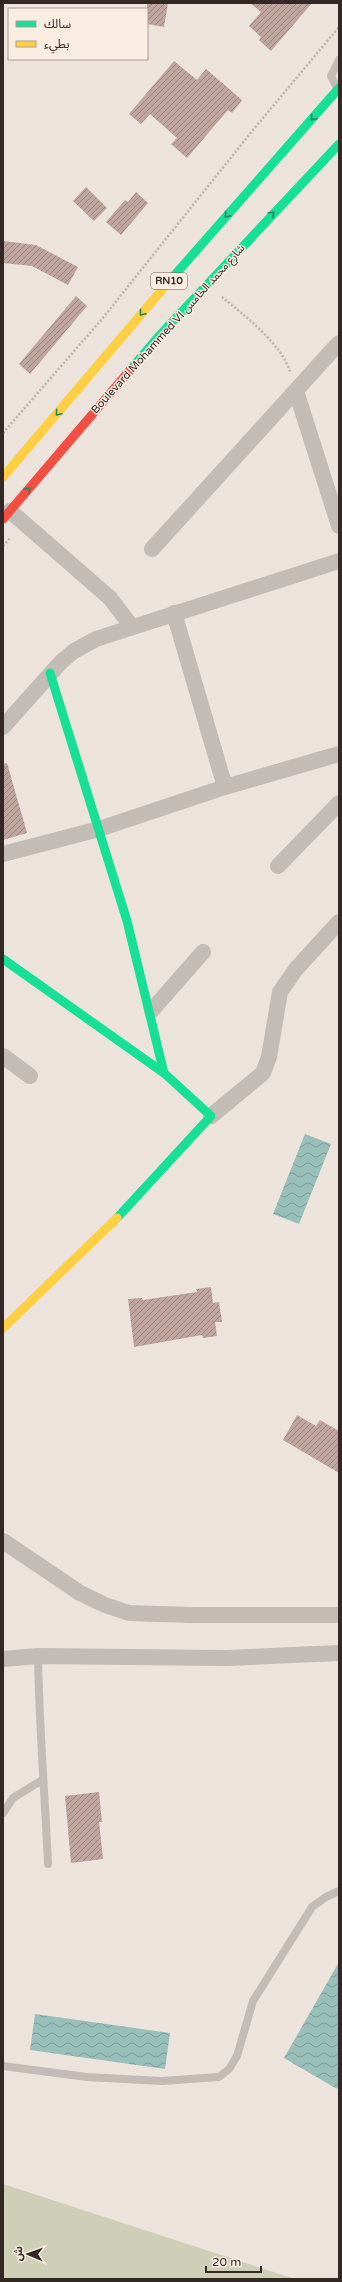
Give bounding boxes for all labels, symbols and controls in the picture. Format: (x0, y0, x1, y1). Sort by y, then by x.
legend (8, 8, 148, 60)
text: سالك (44, 17, 71, 31)
text: بطيء (44, 37, 70, 54)
one-way arrow (311, 113, 318, 121)
one-way arrow (225, 211, 232, 218)
one-way arrow (267, 211, 275, 219)
street label: Boulevard Mohammed VI شارع محمد الخامس (89, 241, 248, 417)
road number: RN10 (151, 273, 187, 289)
one-way arrow (139, 309, 146, 316)
one-way arrow (56, 408, 63, 415)
one-way arrow (24, 487, 31, 494)
north arrow (8, 2234, 48, 2274)
text: ش (12, 2246, 25, 2261)
scale bar (206, 2248, 261, 2274)
text: 20 m (212, 2255, 241, 2269)

